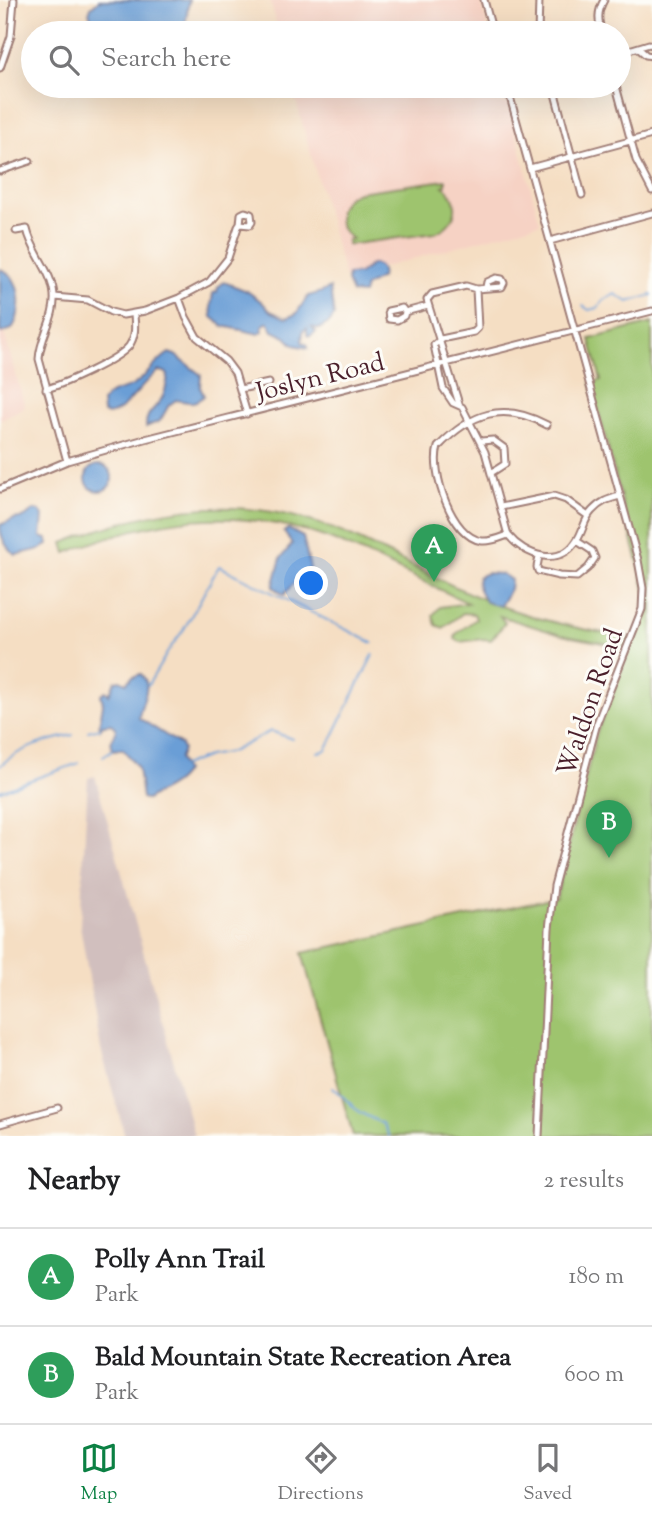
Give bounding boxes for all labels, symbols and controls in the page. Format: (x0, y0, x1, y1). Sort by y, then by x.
search box (21, 21, 631, 98)
icon: search (45, 41, 83, 79)
text: Search here (101, 41, 231, 78)
street label: Joslyn Road (250, 345, 389, 413)
pin: A (411, 524, 457, 582)
your location (294, 566, 328, 600)
street label: Waldon Road (549, 624, 634, 782)
pin: B (586, 800, 632, 858)
text: Nearby (28, 1160, 120, 1203)
text: 2 results (544, 1165, 624, 1198)
text: Polly Ann Trail (95, 1242, 265, 1279)
text: A (42, 1261, 60, 1294)
text: 180 m (569, 1261, 624, 1294)
text: Park (95, 1279, 139, 1312)
text: Bald Mountain State Recreation Area (95, 1340, 511, 1377)
text: B (44, 1359, 58, 1392)
text: 600 m (564, 1359, 624, 1392)
text: Park (95, 1377, 139, 1410)
tab: Map (80, 1439, 118, 1508)
tab: Directions (278, 1439, 363, 1508)
tab: Saved (523, 1439, 572, 1508)

